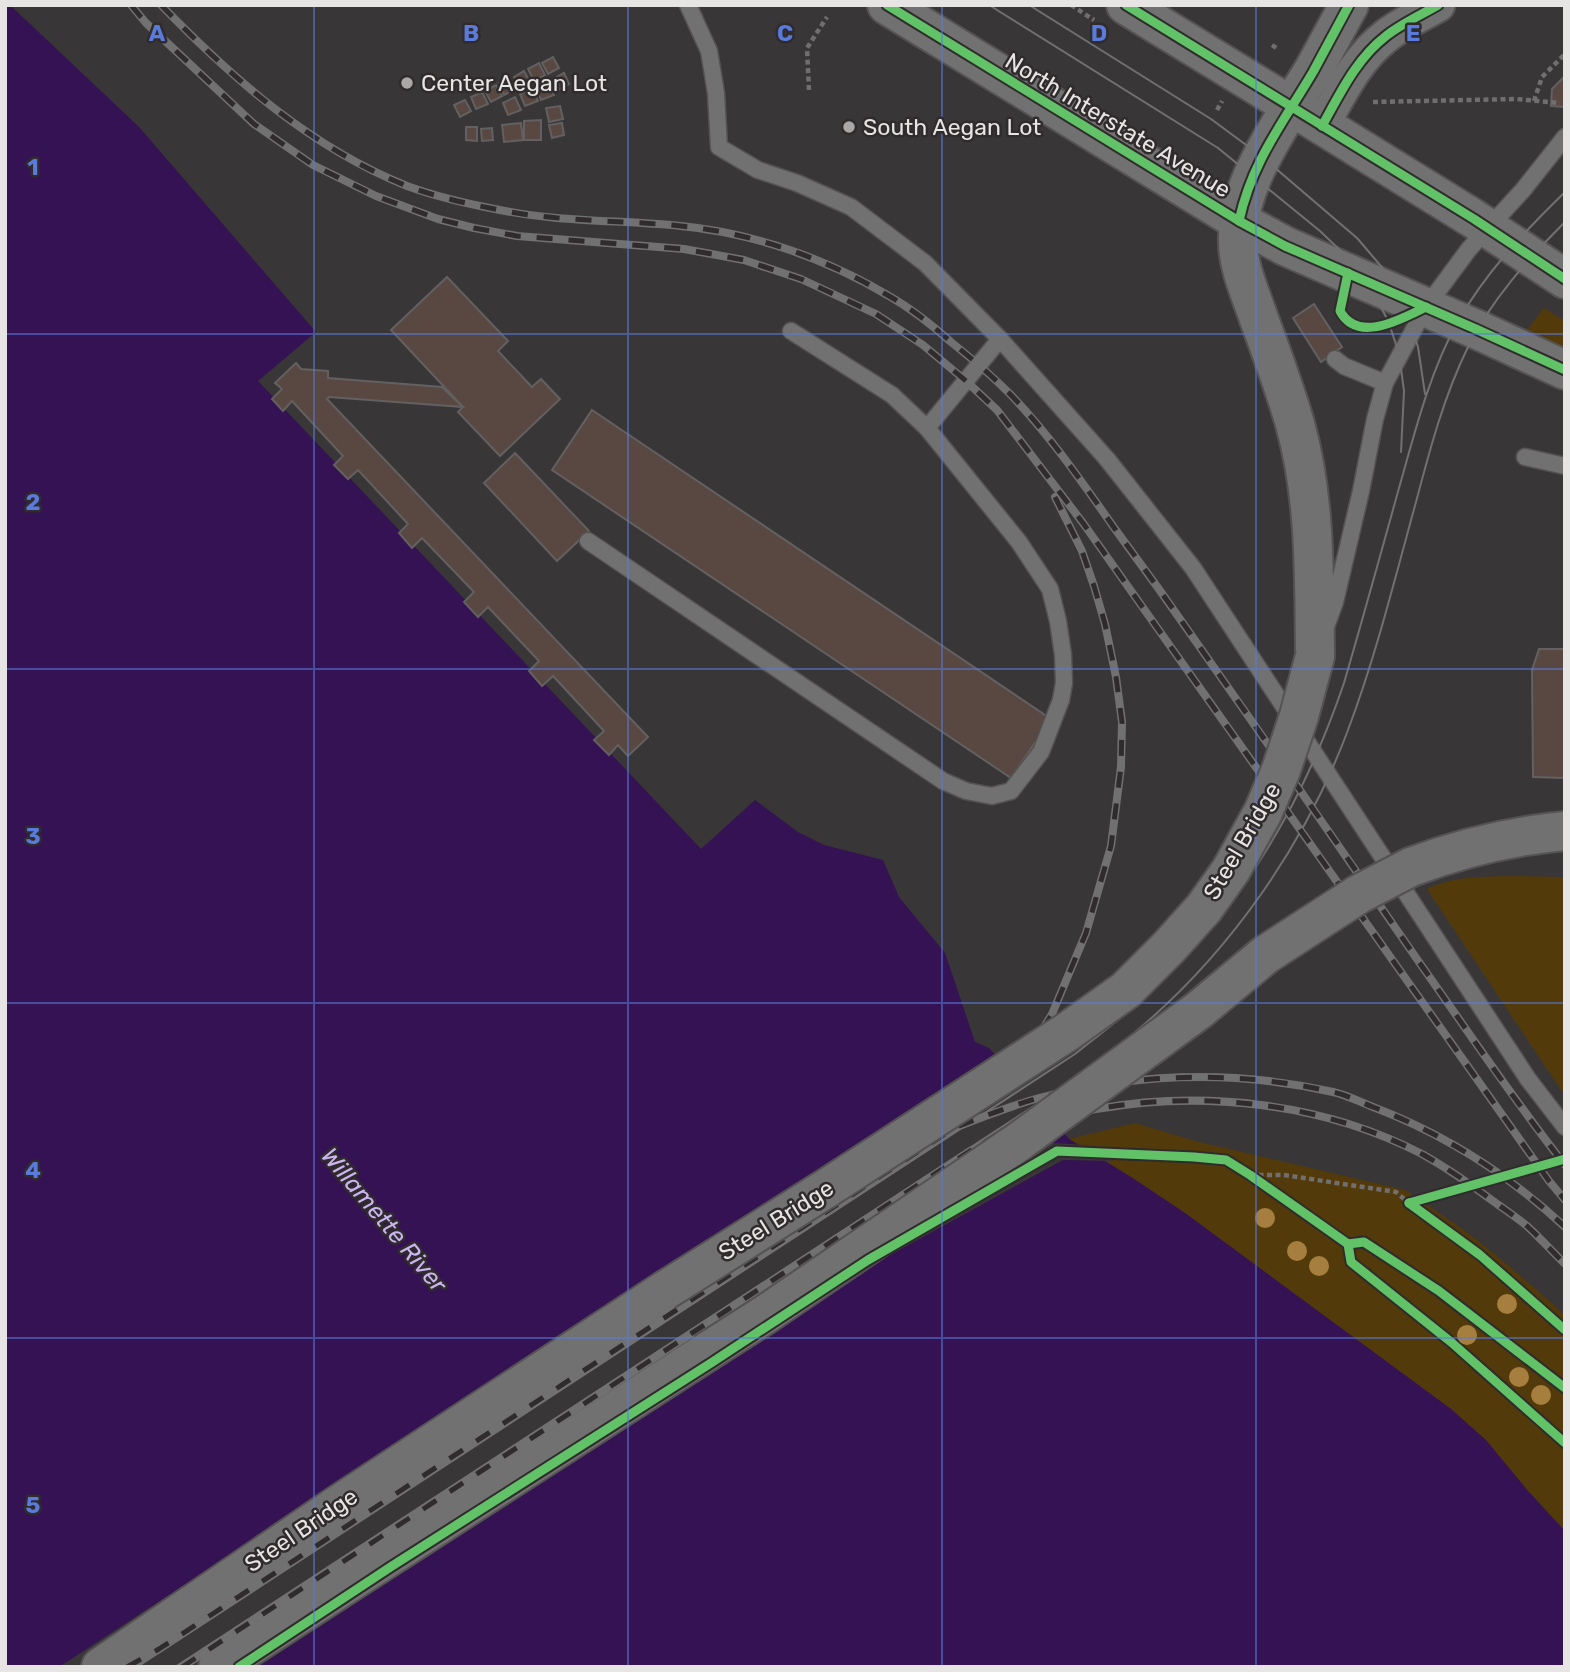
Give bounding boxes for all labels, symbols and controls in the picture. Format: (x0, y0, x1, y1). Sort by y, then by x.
text: A (149, 19, 166, 47)
text: B (463, 19, 479, 47)
text: C (777, 19, 793, 47)
text: D (1091, 19, 1107, 47)
text: E (1406, 19, 1420, 47)
street label: North Interstate Avenue (1000, 47, 1236, 203)
place label: Center Aegan Lot (421, 69, 607, 97)
marker: Center Aegan Lot (399, 75, 415, 91)
place label: South Aegan Lot (863, 113, 1041, 141)
marker: South Aegan Lot (841, 119, 857, 135)
text: 1 (27, 153, 39, 181)
text: 2 (26, 488, 40, 516)
street label: Steel Bridge (1197, 778, 1287, 904)
text: 3 (25, 822, 41, 850)
water label: Willamette River (315, 1142, 453, 1299)
text: 4 (25, 1156, 41, 1184)
street label: Steel Bridge (713, 1174, 839, 1266)
street label: Steel Bridge (239, 1482, 363, 1578)
text: 5 (26, 1491, 41, 1519)

